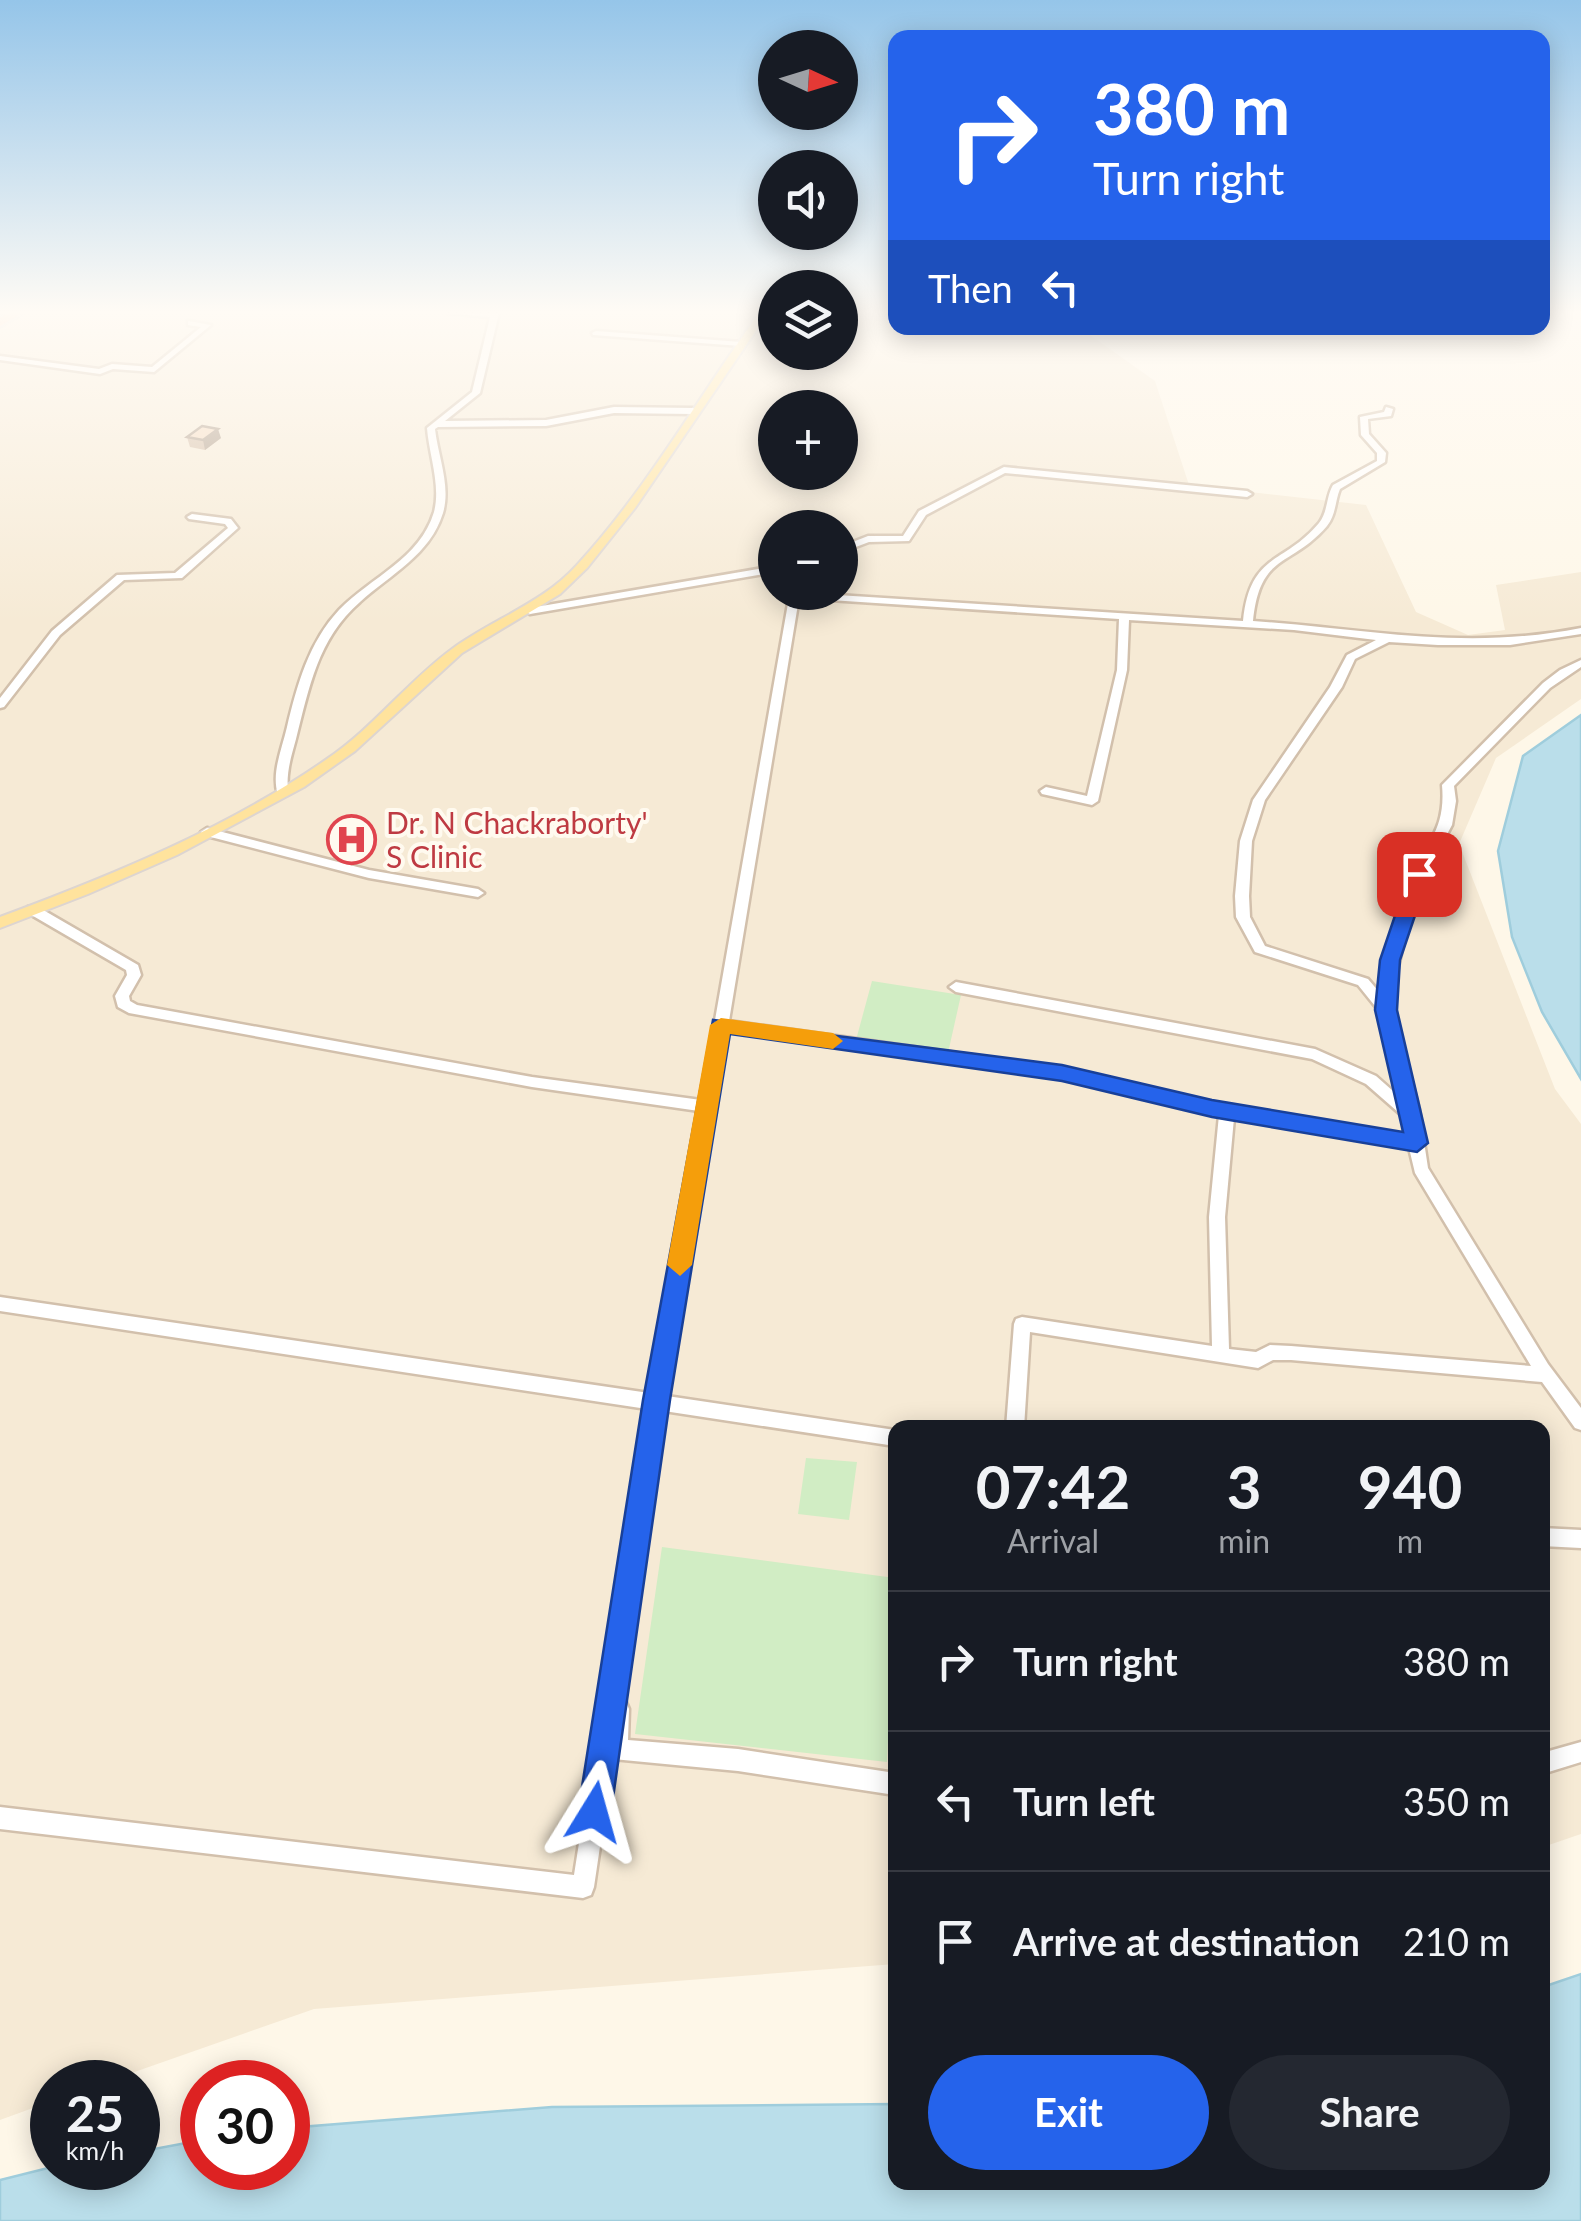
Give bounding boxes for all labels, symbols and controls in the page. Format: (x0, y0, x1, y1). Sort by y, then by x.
north arrow (758, 30, 858, 130)
map controls (758, 30, 858, 610)
text: 380 m (1093, 66, 1290, 150)
icon: right (928, 70, 1058, 200)
button: sound (758, 150, 858, 250)
text: Turn right (1093, 151, 1284, 205)
icon: left (1033, 260, 1088, 315)
text: Then (928, 265, 1013, 311)
button: layers (758, 270, 858, 370)
button: + (758, 390, 858, 490)
button: − (758, 510, 858, 610)
place label: Dr. N Chackraborty' S Clinic (386, 804, 648, 874)
hospital icon: Dr. N Chackraborty' S Clinic (325, 813, 377, 865)
pin (1377, 832, 1462, 917)
icon: arrive (1392, 847, 1447, 902)
text: 07:42 (976, 1450, 1130, 1522)
text: 3 (1227, 1450, 1262, 1522)
text: 940 (1358, 1450, 1462, 1522)
text: Arrival (1007, 1521, 1099, 1560)
text: min (1218, 1521, 1270, 1560)
text: m (1397, 1521, 1423, 1560)
icon: right (928, 1634, 983, 1689)
text: Turn right (1013, 1638, 1178, 1684)
text: 380 m (1403, 1638, 1510, 1684)
position arrow (542, 1760, 646, 1864)
icon: left (928, 1774, 983, 1829)
text: Turn left (1013, 1778, 1155, 1824)
text: 350 m (1403, 1778, 1510, 1824)
icon: arrive (928, 1914, 983, 1969)
text: Arrive at destination (1013, 1918, 1360, 1964)
text: 210 m (1403, 1918, 1510, 1964)
button: Exit (928, 2055, 1209, 2170)
button: Share (1229, 2055, 1510, 2170)
speed limit sign: 30 (180, 2060, 310, 2190)
text: 25 (66, 2083, 124, 2143)
text: km/h (66, 2135, 124, 2165)

